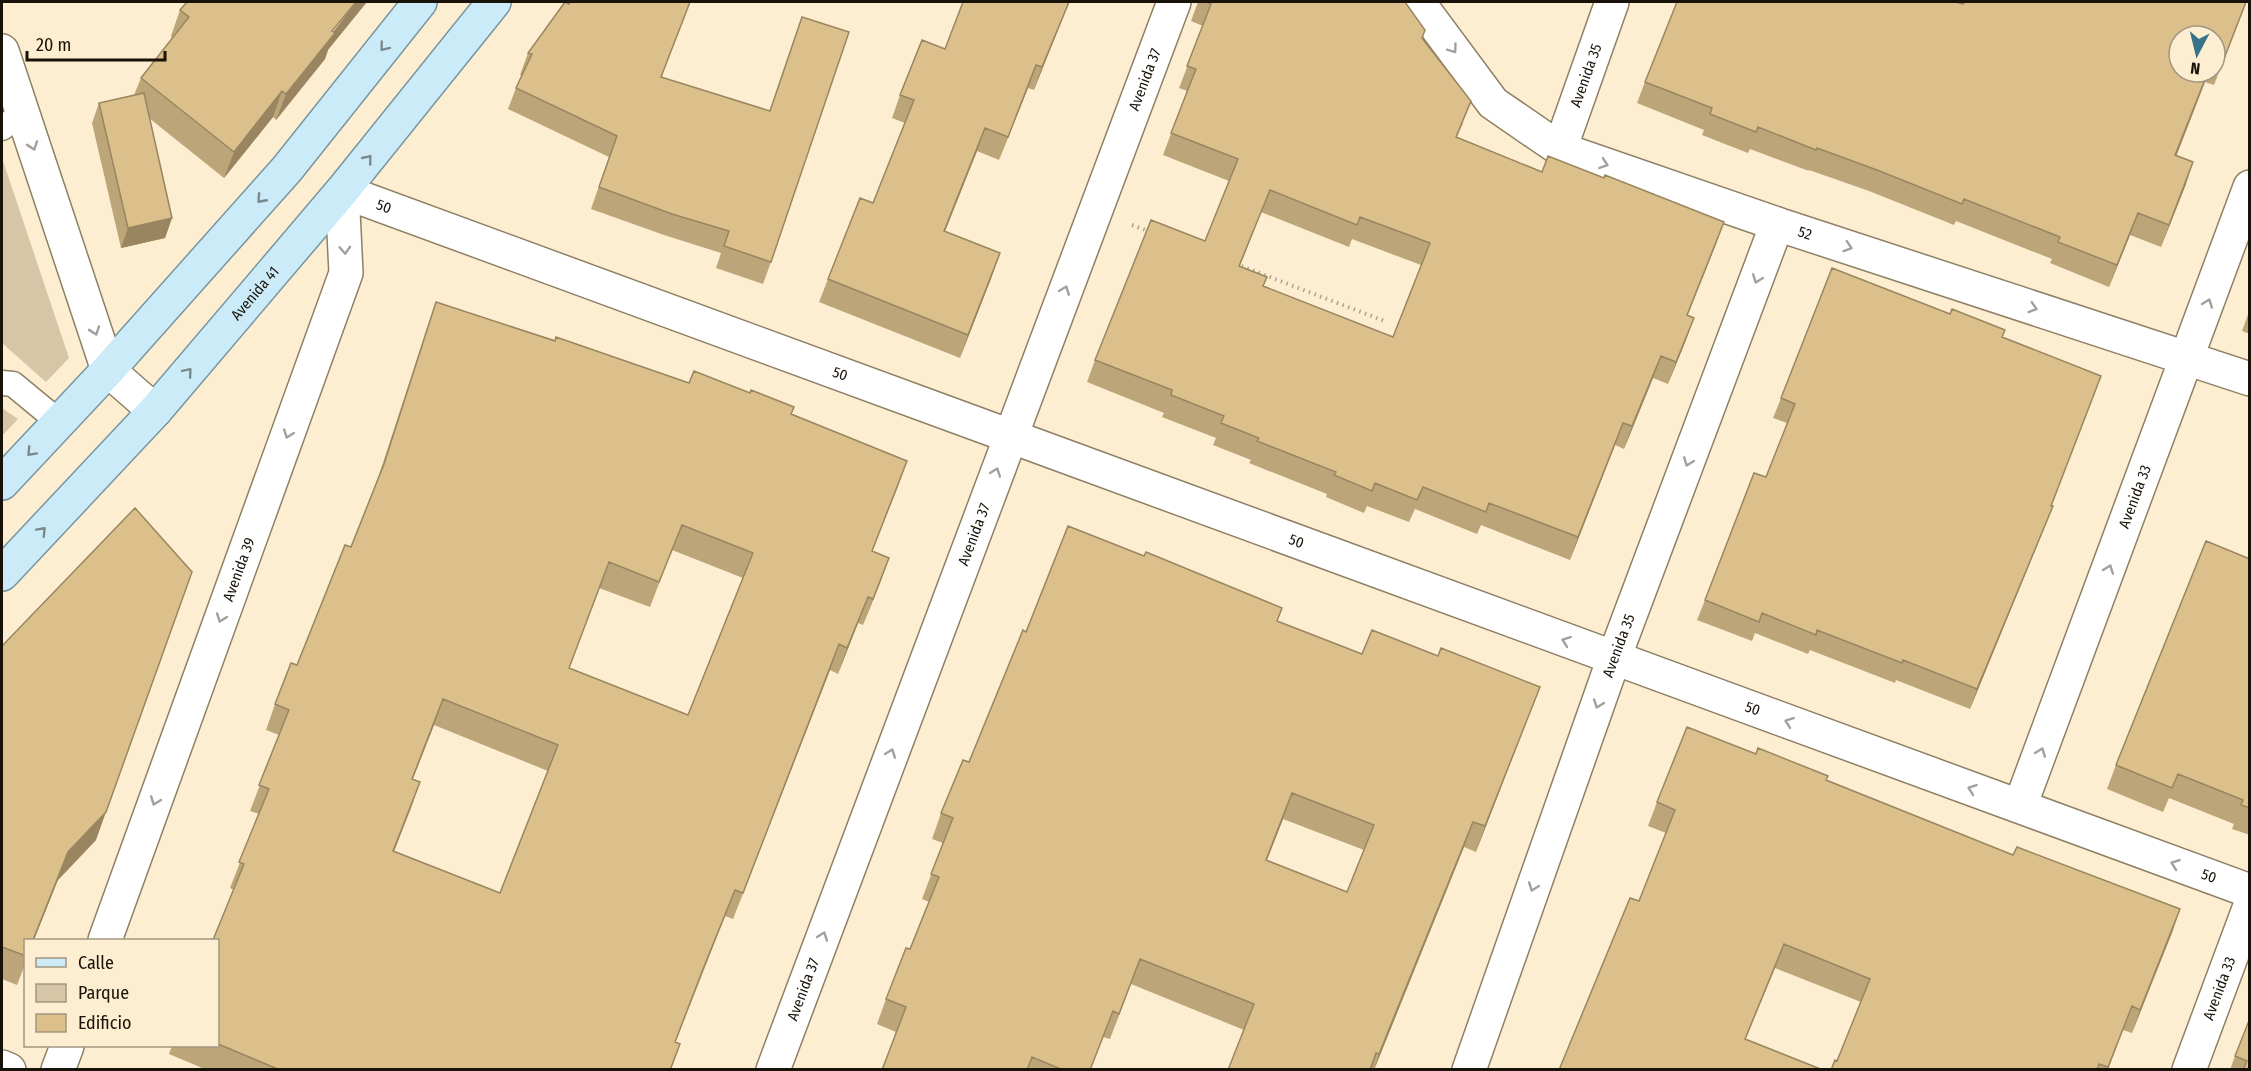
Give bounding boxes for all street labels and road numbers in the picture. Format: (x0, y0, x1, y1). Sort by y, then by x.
street label: Avenida 35 (1566, 41, 1606, 110)
street label: Avenida 37 (1125, 46, 1165, 113)
street label: 50 (374, 195, 394, 217)
street label: 52 (1796, 222, 1814, 244)
street label: Avenida 41 (227, 263, 283, 324)
street label: 50 (830, 363, 850, 385)
street label: Avenida 33 (2115, 462, 2155, 531)
street label: Avenida 37 (954, 501, 994, 568)
street label: 50 (1286, 530, 1306, 552)
street label: Avenida 39 (219, 535, 259, 604)
street label: Avenida 35 (1599, 611, 1639, 680)
street label: 50 (1743, 698, 1763, 720)
street label: 50 (2199, 865, 2219, 887)
street label: Avenida 33 (2199, 954, 2239, 1023)
street label: Avenida 37 (783, 956, 823, 1023)

